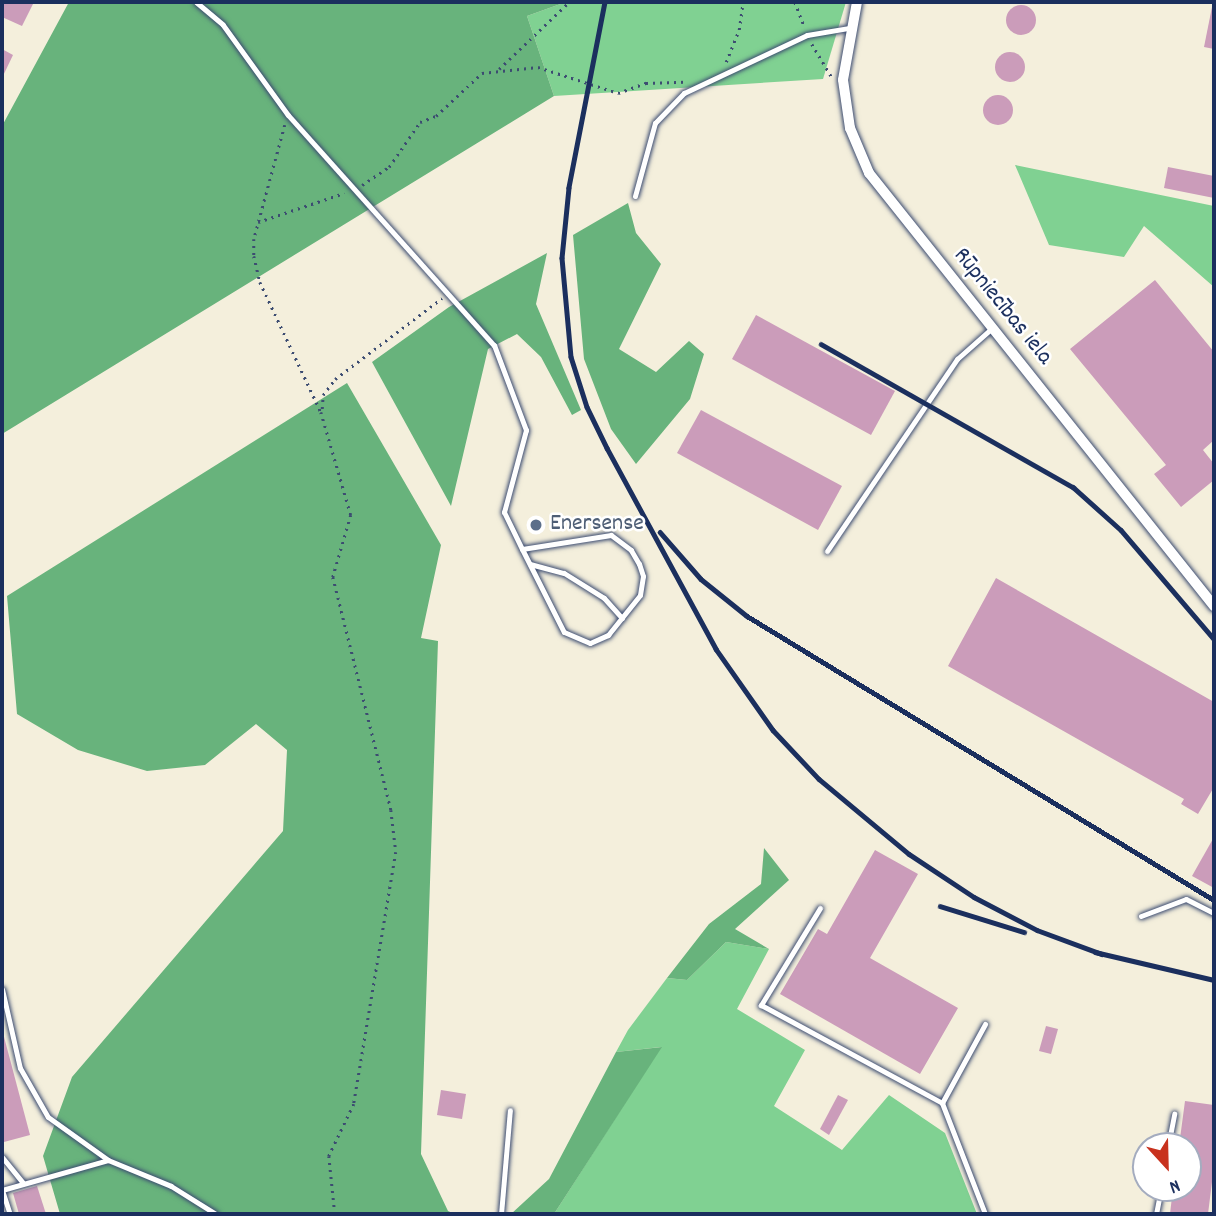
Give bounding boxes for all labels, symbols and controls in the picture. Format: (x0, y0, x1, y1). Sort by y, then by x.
street label: Rūpniecības iela (946, 243, 1058, 371)
place label: Enersense (550, 511, 644, 539)
marker: Enersense (528, 517, 544, 533)
north arrow (1132, 1132, 1202, 1202)
text: N (1165, 1171, 1184, 1199)

